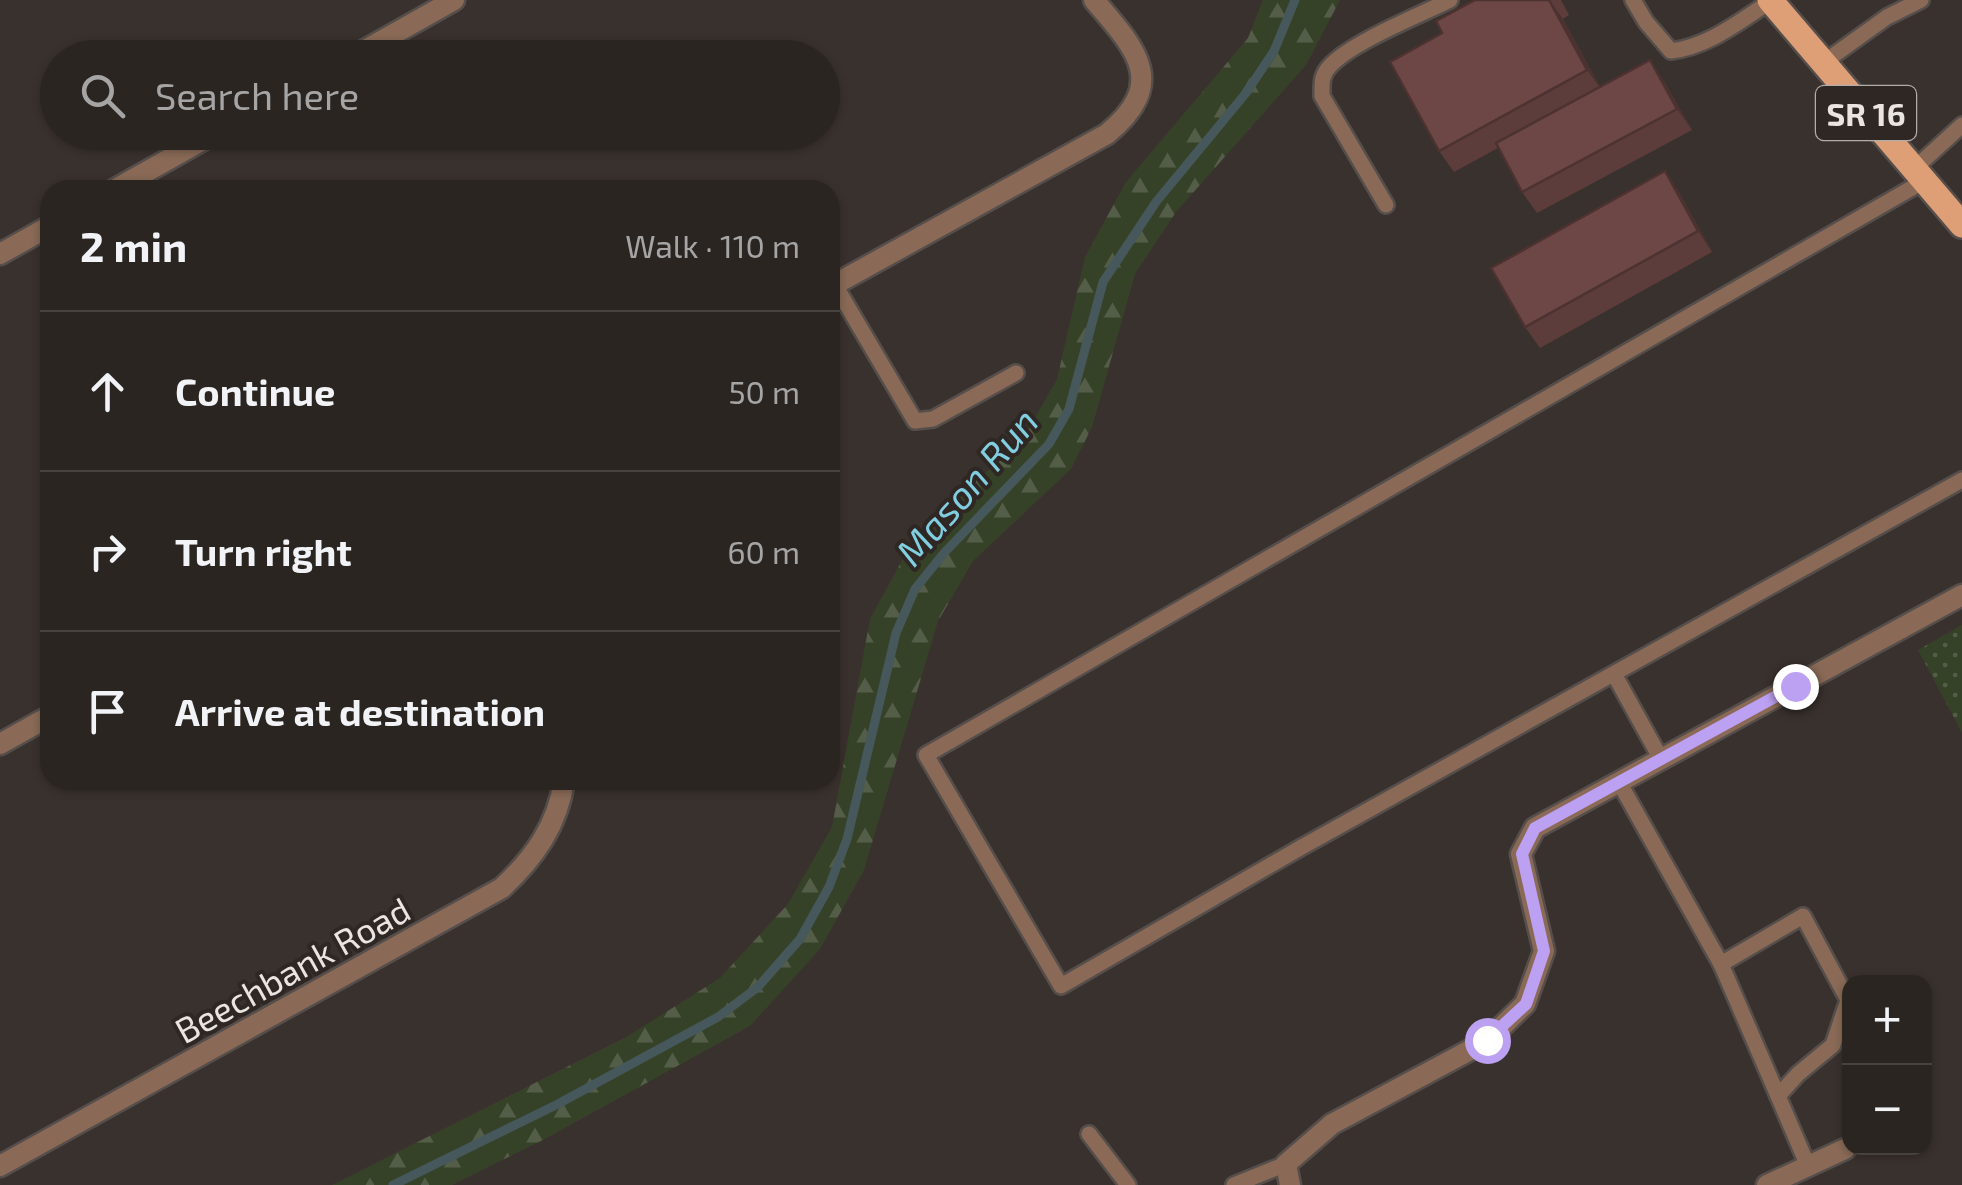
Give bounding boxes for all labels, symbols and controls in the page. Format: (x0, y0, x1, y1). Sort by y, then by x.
search box (40, 40, 840, 150)
icon: search (75, 68, 130, 123)
text: Search here (155, 72, 359, 118)
road number: SR 16 (1816, 86, 1916, 140)
text: 2 min (80, 220, 187, 270)
text: Walk · 110 m (625, 226, 800, 264)
icon: ahead (80, 364, 135, 419)
text: Continue (175, 368, 335, 414)
text: 50 m (728, 372, 800, 410)
water label: Mason Run (885, 398, 1047, 574)
icon: right (80, 524, 135, 579)
text: Turn right (175, 528, 352, 574)
text: 60 m (727, 532, 800, 570)
route end (1773, 664, 1819, 710)
icon: arrive (80, 684, 135, 739)
text: Arrive at destination (175, 688, 545, 734)
street label: Beechbank Road (167, 887, 417, 1051)
map controls (1842, 975, 1932, 1155)
button: + (1842, 975, 1932, 1065)
route start (1465, 1018, 1511, 1064)
button: − (1842, 1065, 1932, 1155)

